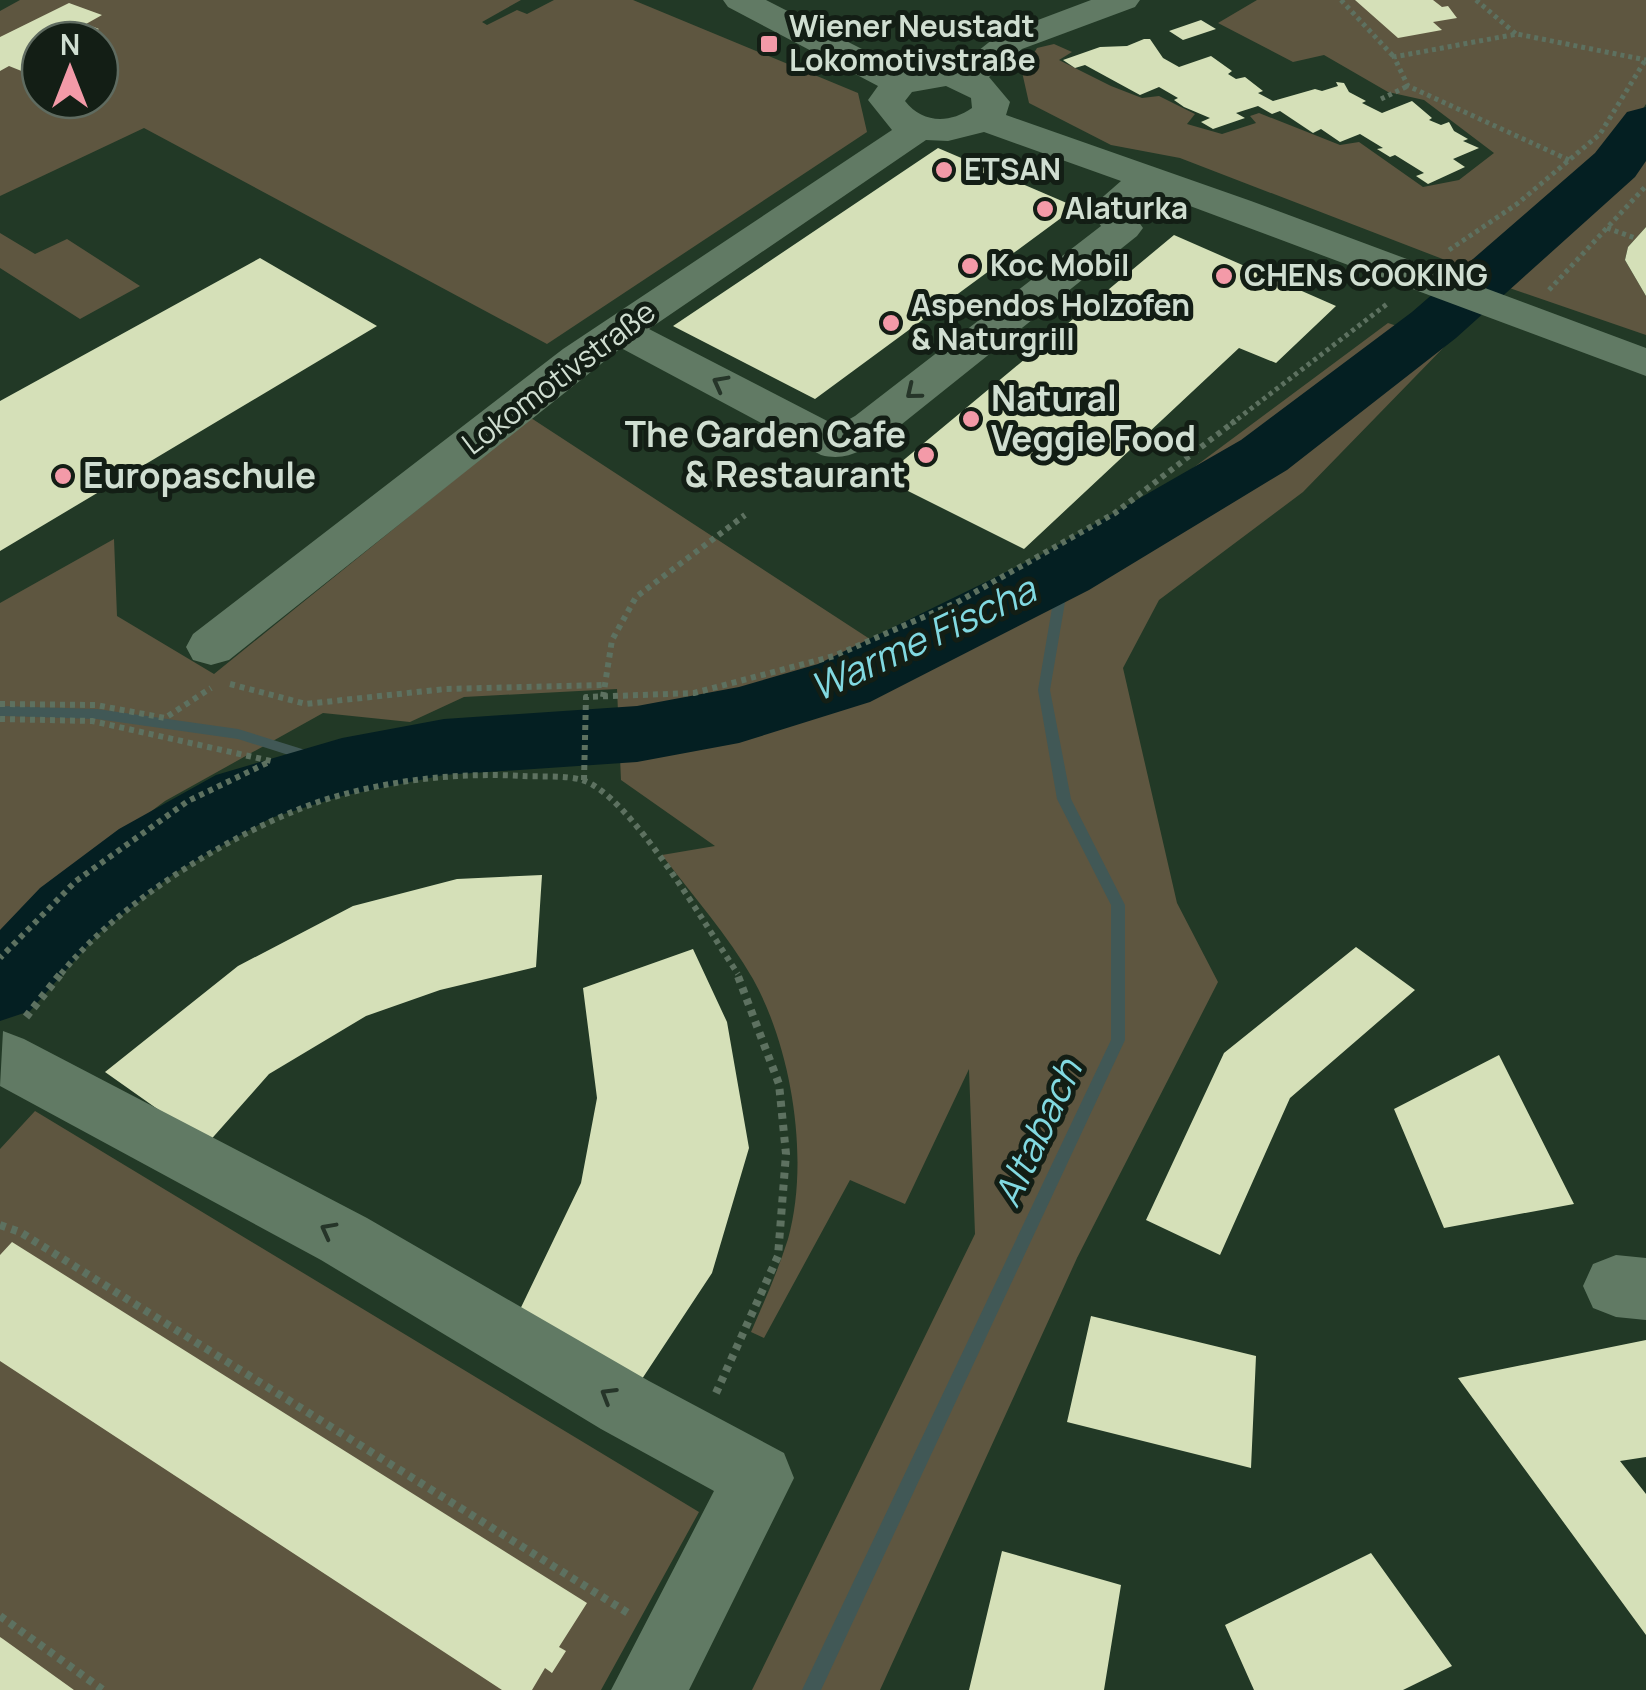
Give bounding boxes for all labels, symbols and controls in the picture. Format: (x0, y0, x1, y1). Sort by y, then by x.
place label: Wiener Neustadt Lokomotivstraße (789, 5, 1036, 80)
north arrow (20, 20, 120, 120)
text: N (60, 25, 80, 63)
marker: Wiener Neustadt Lokomotivstraße (758, 33, 780, 55)
place label: ETSAN (964, 148, 1061, 189)
marker: ETSAN (933, 159, 955, 181)
place label: Alaturka (1065, 187, 1188, 228)
marker: Alaturka (1034, 198, 1056, 220)
place label: Koc Mobil (990, 244, 1130, 285)
place label: CHENs COOKING (1244, 254, 1488, 295)
marker: Koc Mobil (959, 255, 981, 277)
marker: CHENs COOKING (1213, 265, 1235, 287)
place label: Aspendos Holzofen & Naturgrill (911, 284, 1190, 359)
street label: Lokomotivstraße (453, 291, 663, 463)
marker: Aspendos Holzofen & Naturgrill (880, 312, 902, 334)
place label: Natural Veggie Food (991, 374, 1196, 462)
one-way arrow (712, 376, 730, 396)
one-way arrow (906, 380, 924, 398)
marker: Natural Veggie Food (960, 408, 982, 430)
place label: The Garden Cafe & Restaurant (625, 410, 906, 498)
marker: The Garden Cafe & Restaurant (915, 444, 937, 466)
place label: Europaschule (83, 451, 316, 499)
marker: Europaschule (52, 465, 74, 487)
water label: Warme Fischa (801, 561, 1045, 712)
water label: Altabach (980, 1049, 1093, 1214)
one-way arrow (321, 1223, 339, 1242)
one-way arrow (601, 1388, 619, 1407)

